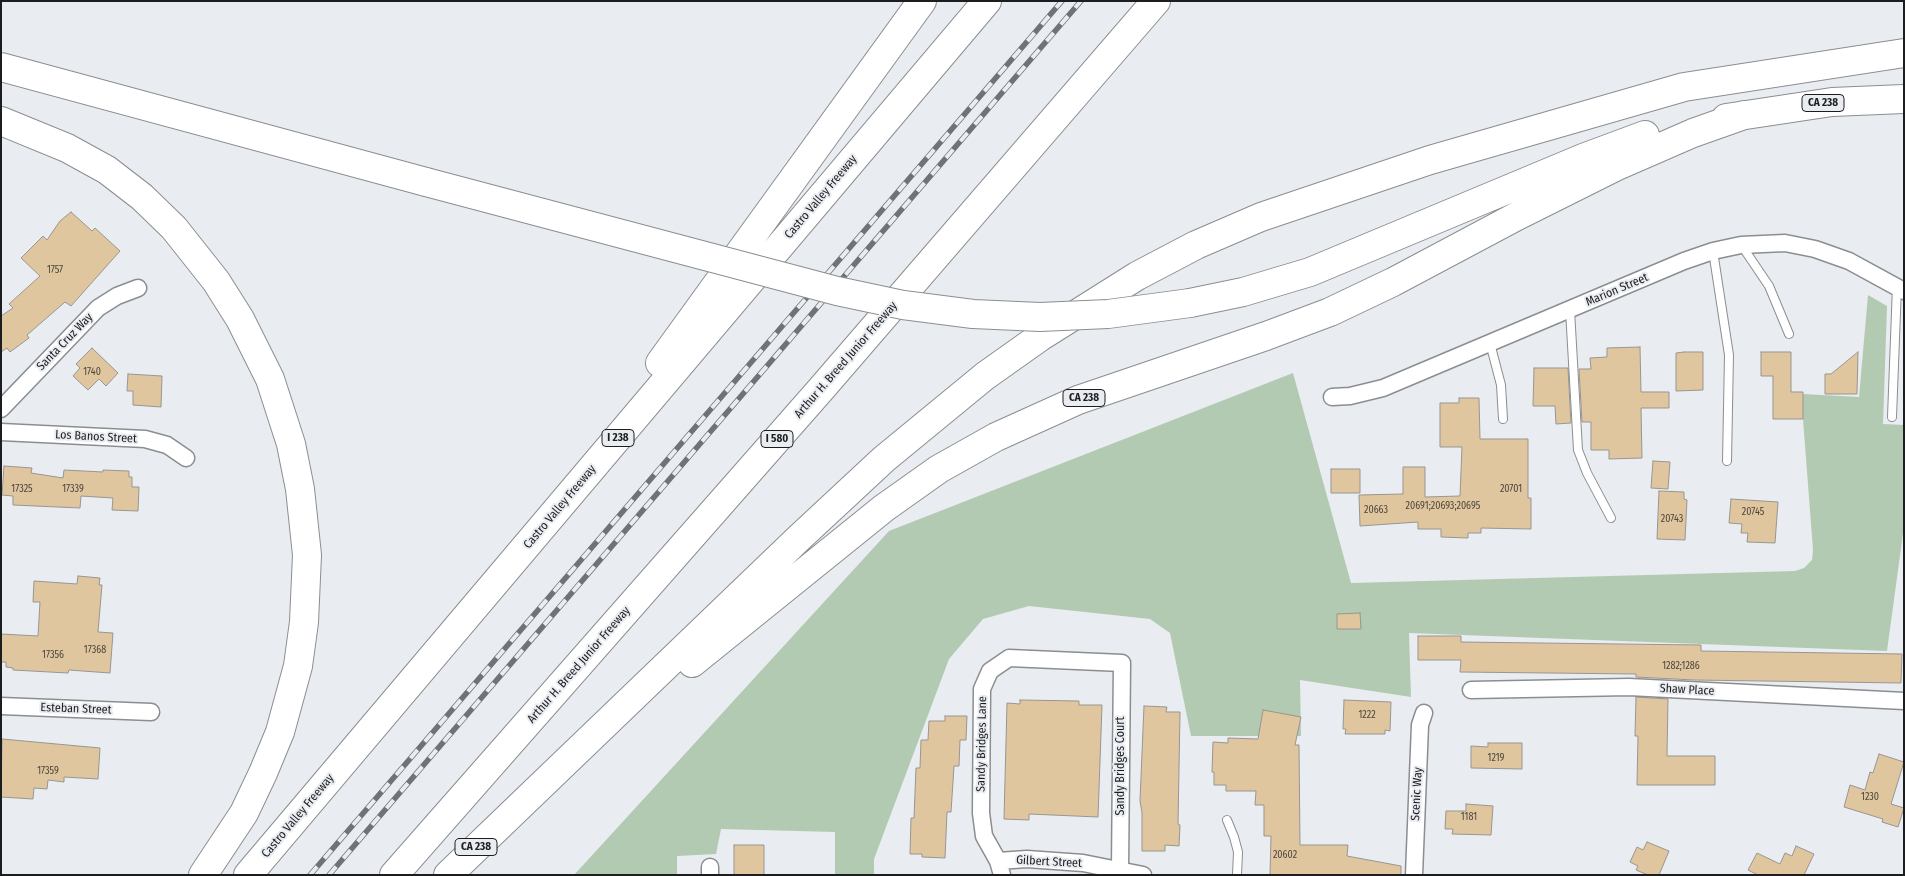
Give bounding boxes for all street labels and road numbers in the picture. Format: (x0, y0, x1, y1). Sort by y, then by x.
road number: CA 238 (1802, 95, 1844, 112)
street label: Castro Valley Freeway (782, 152, 860, 242)
street label: Marion Street (1584, 270, 1650, 310)
street label: Arthur H. Breed Junior Freeway (791, 299, 901, 421)
street label: Santa Cruz Way (34, 310, 96, 374)
road number: CA 238 (1063, 389, 1105, 406)
street label: Los Banos Street (55, 428, 137, 446)
road number: I 238 (602, 429, 634, 446)
road number: I 580 (761, 430, 793, 448)
street label: Castro Valley Freeway (521, 462, 599, 552)
street label: Arthur H. Breed Junior Freeway (524, 604, 634, 726)
street label: Shaw Place (1659, 681, 1715, 699)
street label: Sandy Bridges Lane (974, 696, 990, 792)
street label: Esteban Street (40, 701, 112, 717)
street label: Sandy Bridges Court (1114, 717, 1128, 815)
street label: Scenic Way (1408, 767, 1426, 821)
street label: Castro Valley Freeway (259, 771, 337, 861)
road number: CA 238 (455, 839, 497, 856)
street label: Gilbert Street (1016, 853, 1082, 871)

